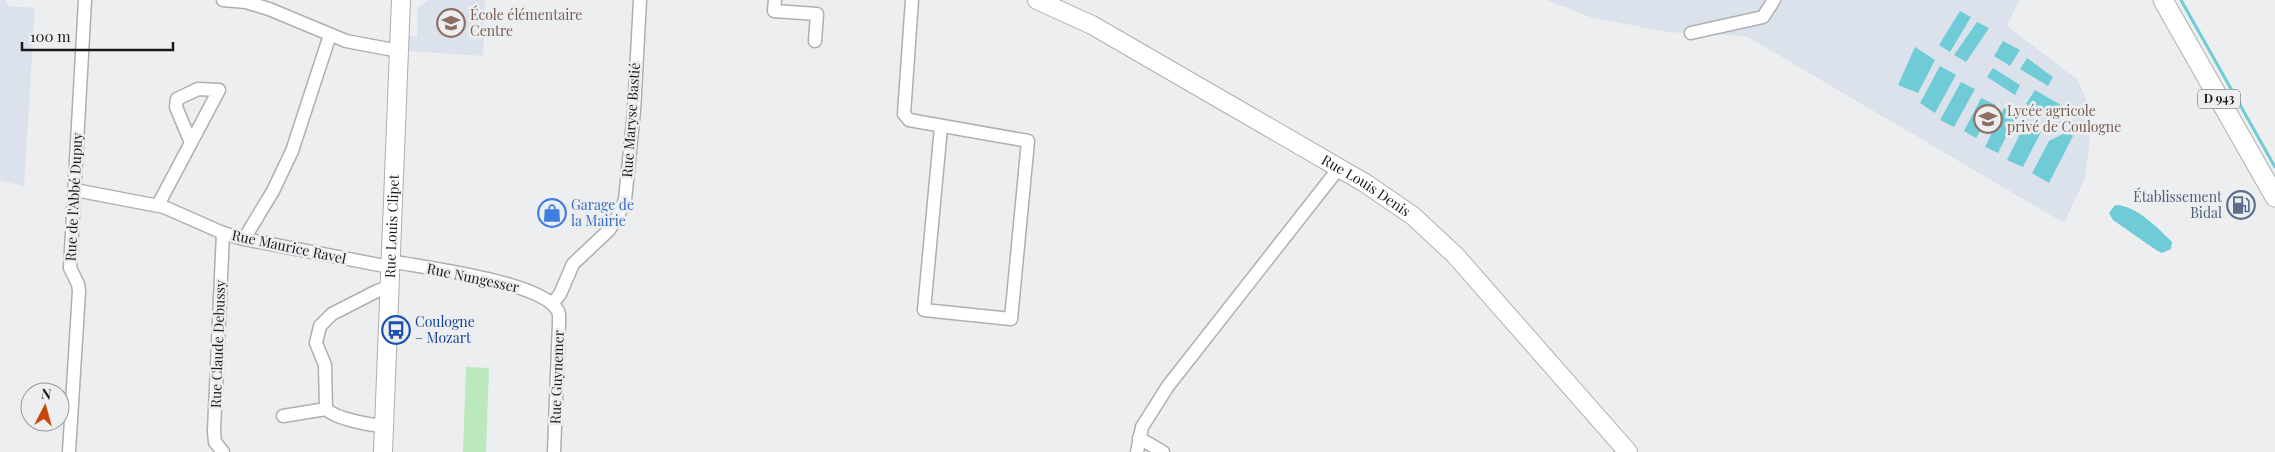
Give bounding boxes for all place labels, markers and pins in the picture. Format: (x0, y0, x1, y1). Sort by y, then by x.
place label: École élémentaire Centre (470, 5, 582, 40)
school or university icon: École élémentaire Centre (436, 8, 466, 38)
place label: Lycée agricole privé de Coulogne (2007, 101, 2121, 136)
school or university icon: Lycée agricole privé de Coulogne (1973, 104, 2003, 134)
place label: Établissement Bidal (2133, 187, 2223, 222)
fuel station icon: Établissement Bidal (2226, 190, 2256, 220)
place label: Garage de la Mairie (571, 195, 634, 230)
shop icon: Garage de la Mairie (537, 198, 567, 228)
place label: Coulogne – Mozart (415, 312, 475, 347)
bus stop icon: Coulogne – Mozart (381, 315, 411, 345)

